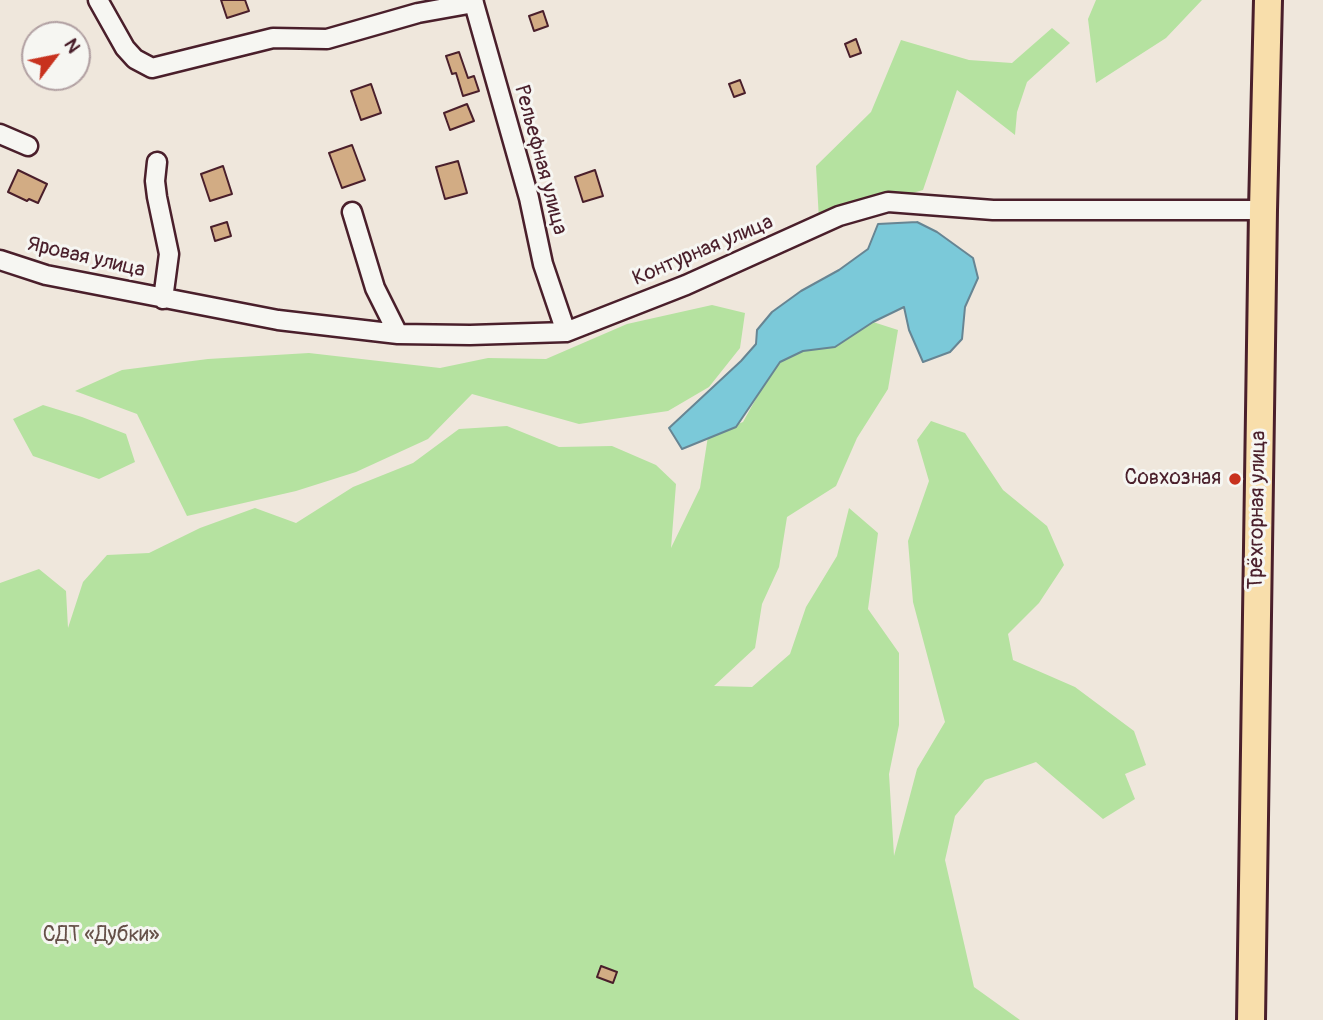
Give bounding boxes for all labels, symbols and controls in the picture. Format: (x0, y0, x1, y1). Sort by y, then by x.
north arrow (21, 21, 91, 91)
text: N (59, 34, 86, 58)
street label: Рельефная улица (508, 83, 572, 237)
street label: Контурная улица (629, 210, 777, 292)
street label: Яровая улица (25, 232, 147, 284)
street label: Трёхгорная улица (1244, 430, 1272, 590)
place label: Совхозная (1124, 466, 1221, 492)
marker: Совхозная (1227, 471, 1243, 487)
park label: СДТ «Дубки» (43, 923, 159, 949)

